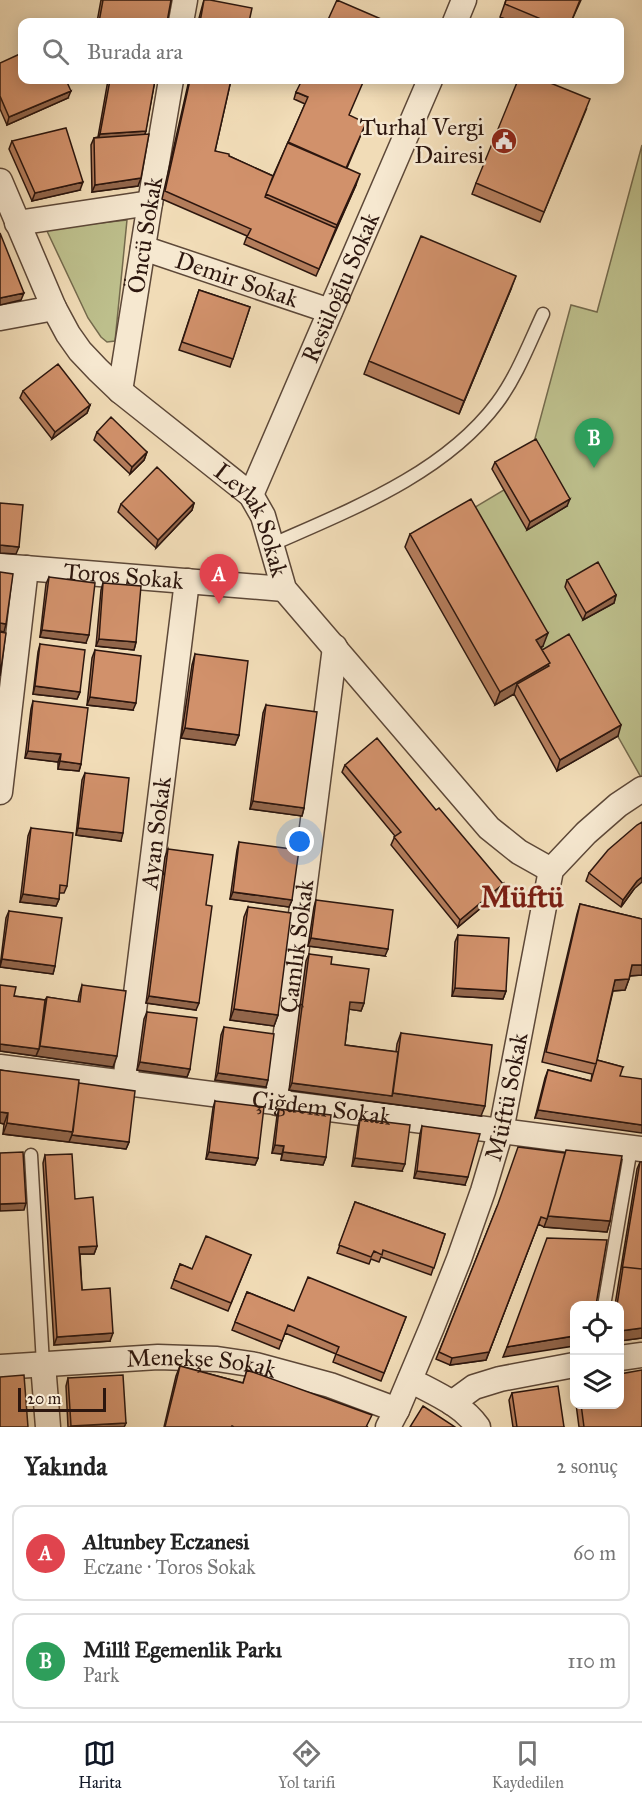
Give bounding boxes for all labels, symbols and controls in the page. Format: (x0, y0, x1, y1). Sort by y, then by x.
search box (18, 18, 624, 84)
icon: search (39, 35, 72, 68)
text: Burada ara (87, 38, 183, 65)
place label: Turhal Vergi Dairesi (359, 112, 484, 170)
public building icon: Turhal Vergi Dairesi (489, 126, 519, 156)
street label: Öncü Sokak (121, 174, 169, 295)
street label: Resüloğlu Sokak (295, 207, 386, 367)
street label: Demir Sokak (171, 245, 303, 315)
pin: B (574, 418, 614, 468)
street label: Leylak Sokak (208, 456, 295, 581)
pin: A (200, 554, 238, 604)
street label: Toros Sokak (63, 556, 186, 596)
street label: Ayan Sokak (134, 774, 178, 892)
your location (285, 827, 314, 856)
street label: Çamlık Sokak (274, 877, 320, 1015)
district label: Müftü (480, 879, 564, 915)
street label: Müftü Sokak (478, 1029, 535, 1164)
street label: Çiğdem Sokak (250, 1084, 394, 1132)
map controls (570, 1301, 624, 1409)
button: locate (570, 1301, 624, 1355)
street label: Menekşe Sokak (125, 1342, 281, 1385)
button: layers (570, 1355, 624, 1409)
scale bar (18, 1385, 106, 1412)
text: 20 m (27, 1389, 61, 1408)
text: Yakında (24, 1450, 107, 1482)
text: 2 sonuç (556, 1454, 618, 1478)
text: Altunbey Eczanesi (83, 1528, 249, 1555)
text: A (39, 1541, 52, 1565)
text: 60 m (573, 1541, 616, 1565)
text: Eczane · Toros Sokak (83, 1555, 256, 1579)
text: Millî Egemenlik Parkı (83, 1636, 282, 1663)
text: B (39, 1649, 52, 1673)
text: 110 m (568, 1649, 616, 1673)
text: Park (83, 1663, 119, 1687)
tab: Harita (78, 1737, 122, 1792)
tab: Yol tarifi (278, 1737, 336, 1792)
tab: Kaydedilen (492, 1737, 564, 1792)

